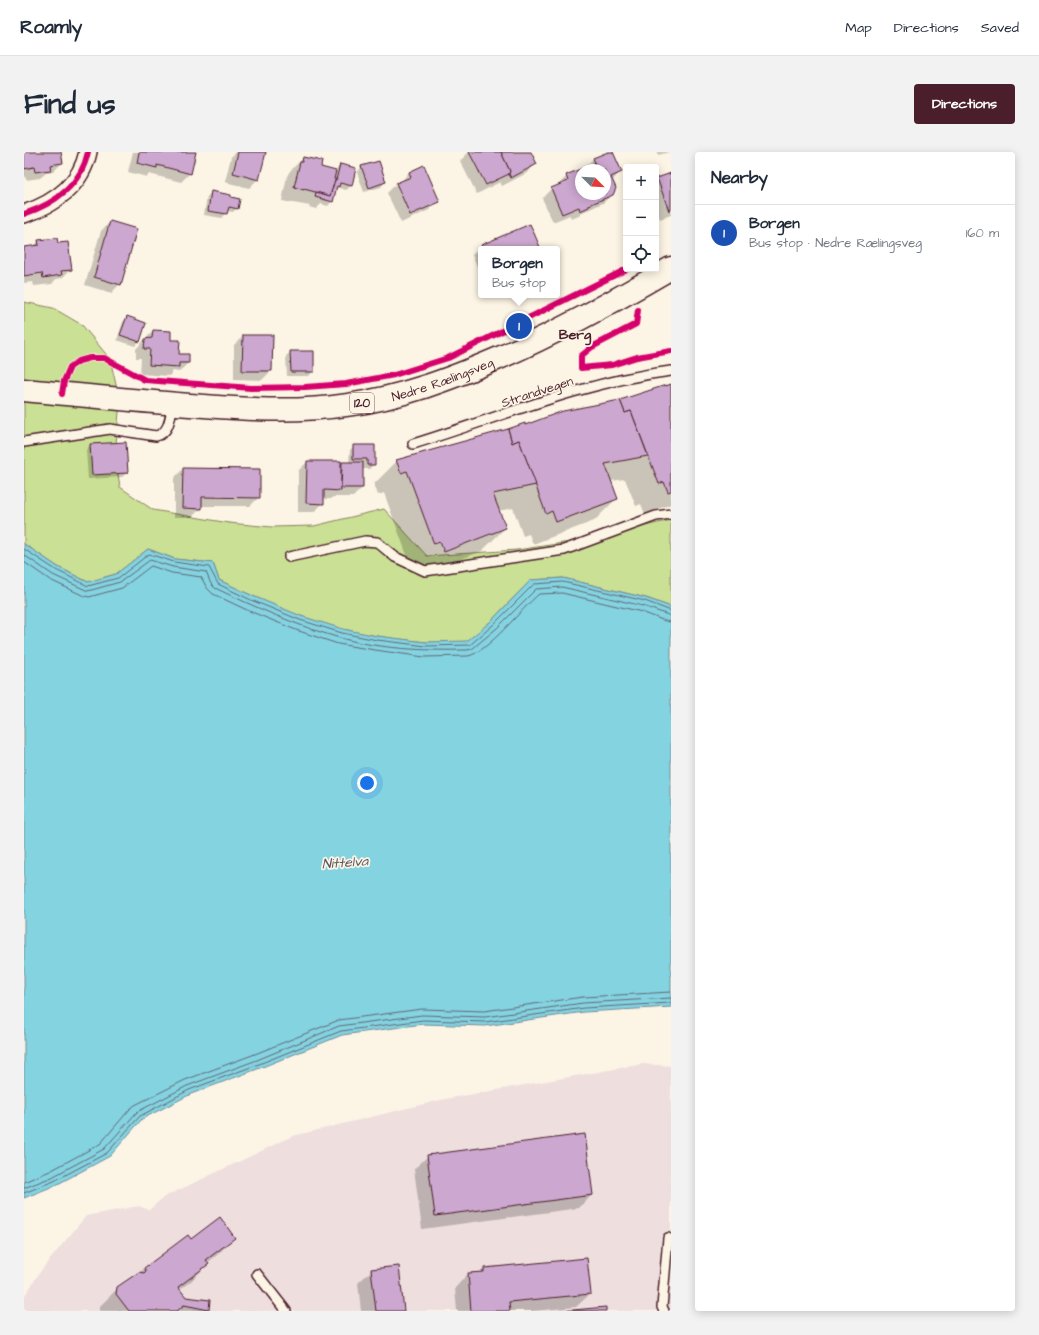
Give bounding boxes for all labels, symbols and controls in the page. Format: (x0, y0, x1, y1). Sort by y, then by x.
text: Roamly (20, 14, 82, 41)
text: Map (845, 18, 872, 38)
text: Directions (894, 18, 959, 38)
text: Saved (981, 18, 1019, 38)
button: Directions (914, 84, 1015, 124)
text: Find us (24, 85, 115, 124)
north arrow (575, 164, 611, 200)
map controls (623, 164, 659, 272)
button: + (623, 164, 659, 200)
text: Nearby (711, 166, 768, 190)
button: − (623, 200, 659, 236)
text: Borgen (749, 213, 800, 234)
text: 1 (723, 224, 725, 242)
text: 160 m (966, 224, 999, 242)
text: Bus stop · Nedre Rælingsveg (749, 234, 922, 252)
button: locate (623, 236, 659, 272)
popup (478, 246, 560, 298)
text: Borgen (492, 253, 543, 274)
text: Bus stop (492, 274, 546, 292)
pin: 1 (506, 311, 532, 341)
district label: Berg (559, 325, 592, 346)
street label: Nedre Rælingsveg (390, 353, 497, 406)
street label: Strandvegen (499, 372, 576, 413)
road number: 120 (350, 393, 374, 413)
your location (357, 773, 377, 793)
water label: Nittelva (321, 851, 370, 875)

